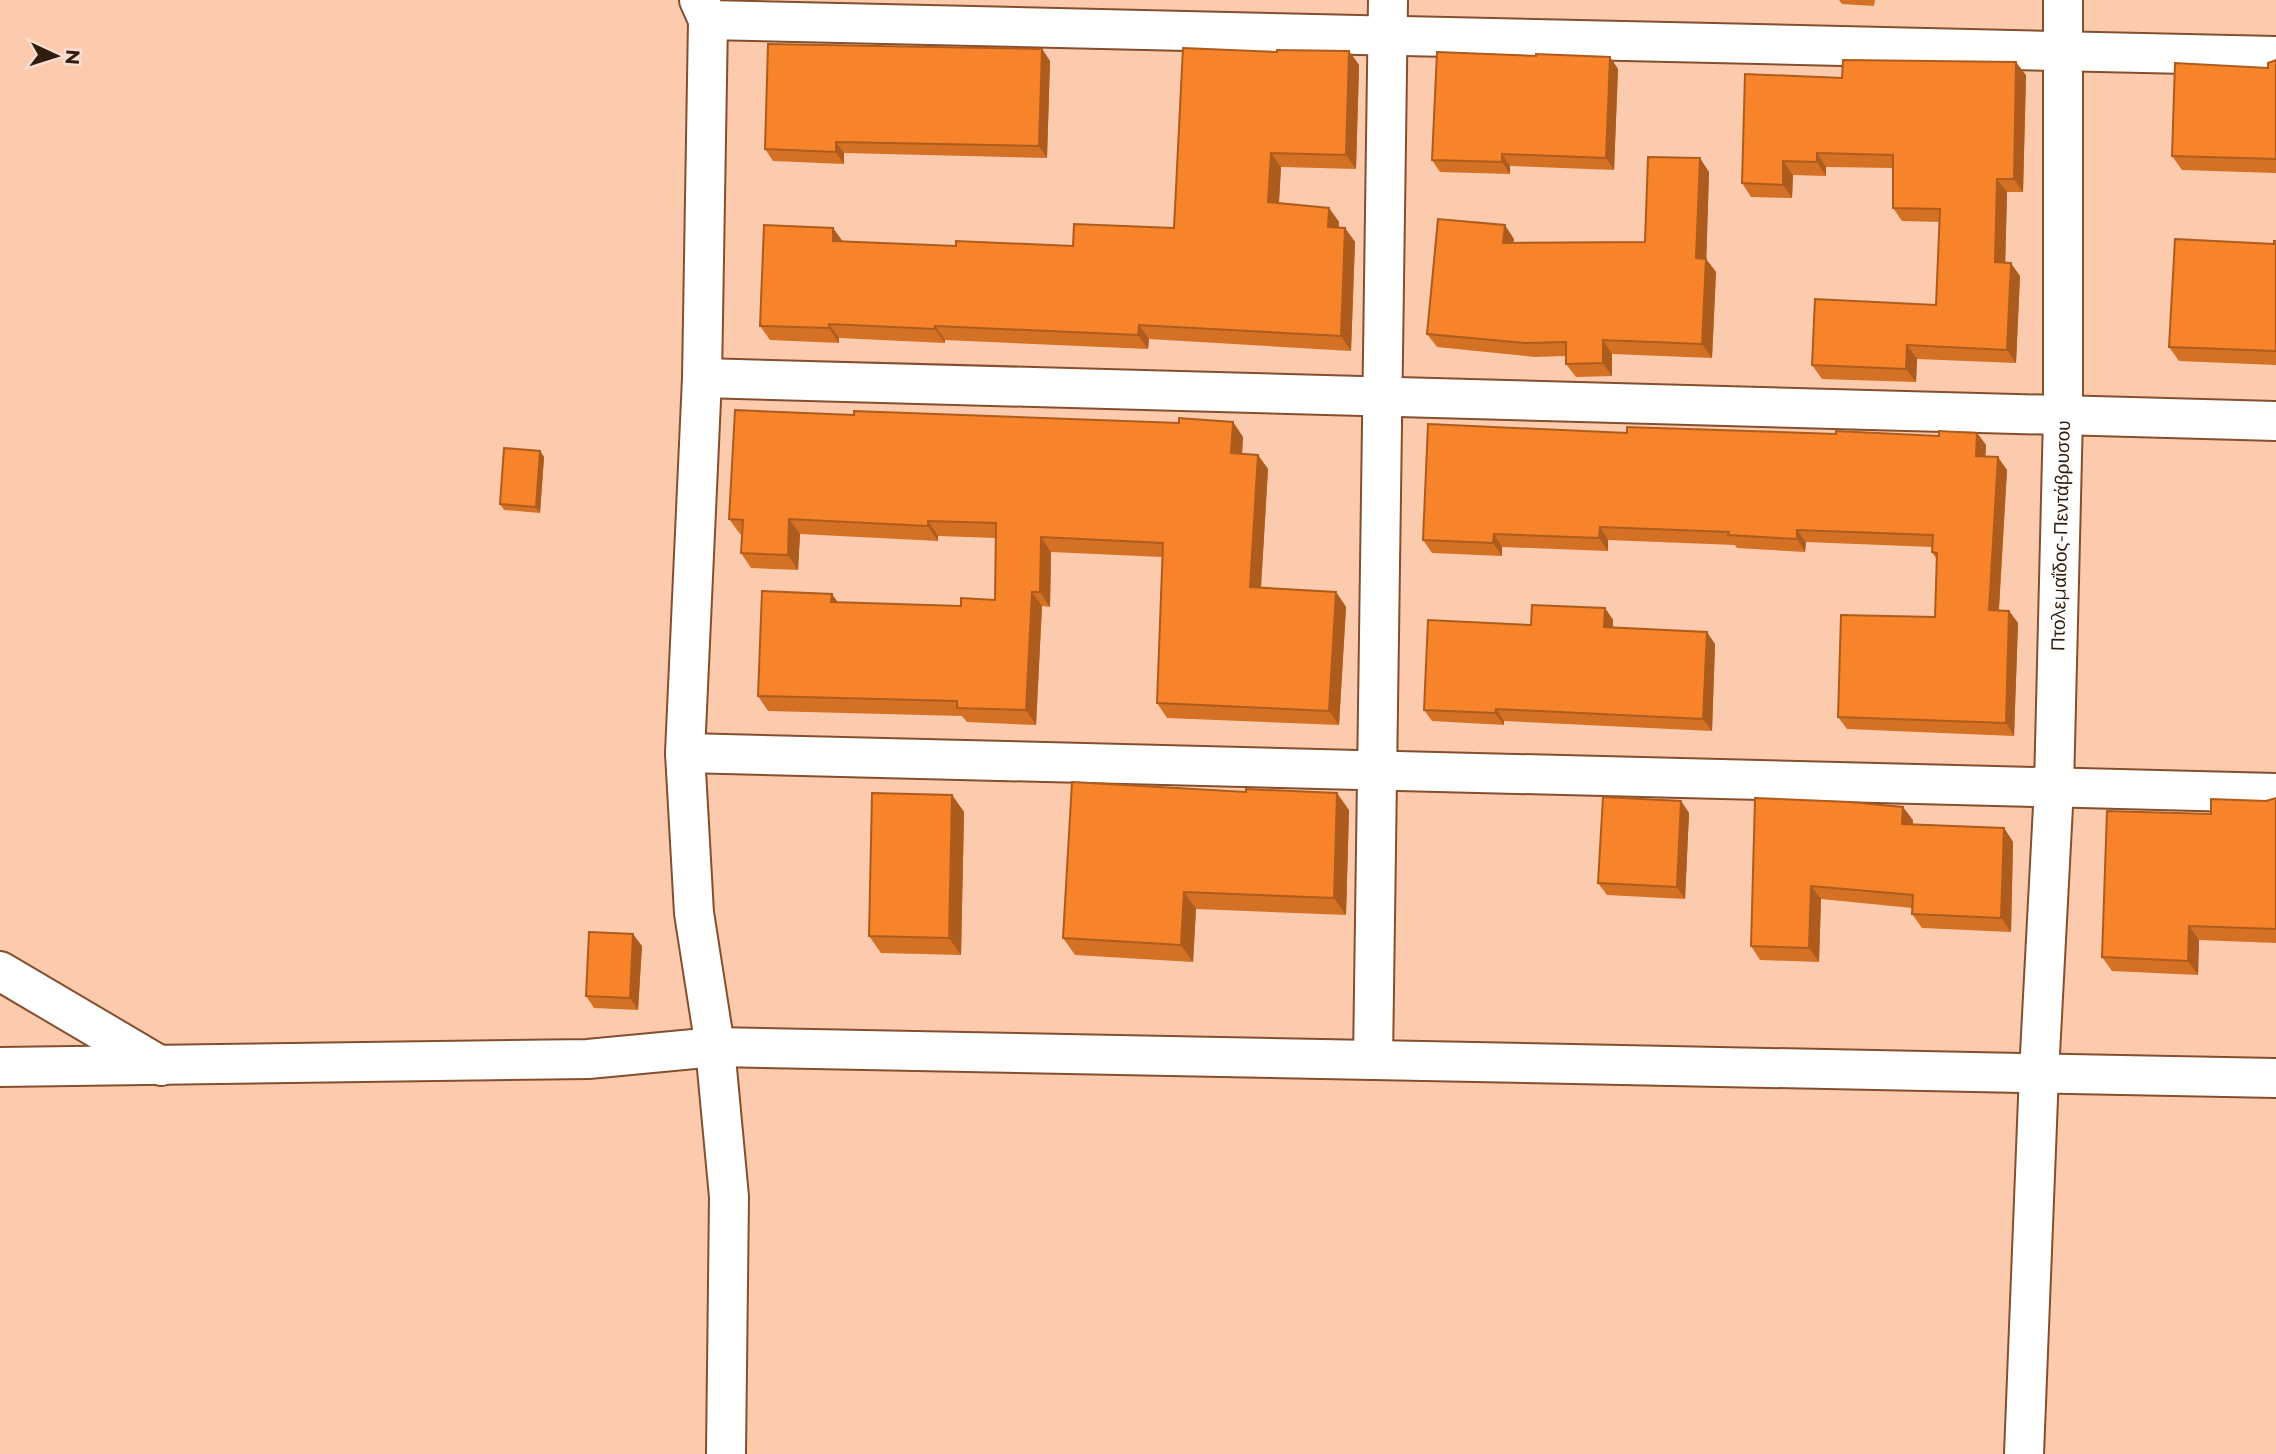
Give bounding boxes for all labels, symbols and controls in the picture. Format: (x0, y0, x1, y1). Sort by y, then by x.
north arrow (21, 21, 91, 91)
text: N (60, 49, 84, 66)
street label: Πτολεμαΐδος-Πεντάβρυσου (2046, 420, 2074, 651)

